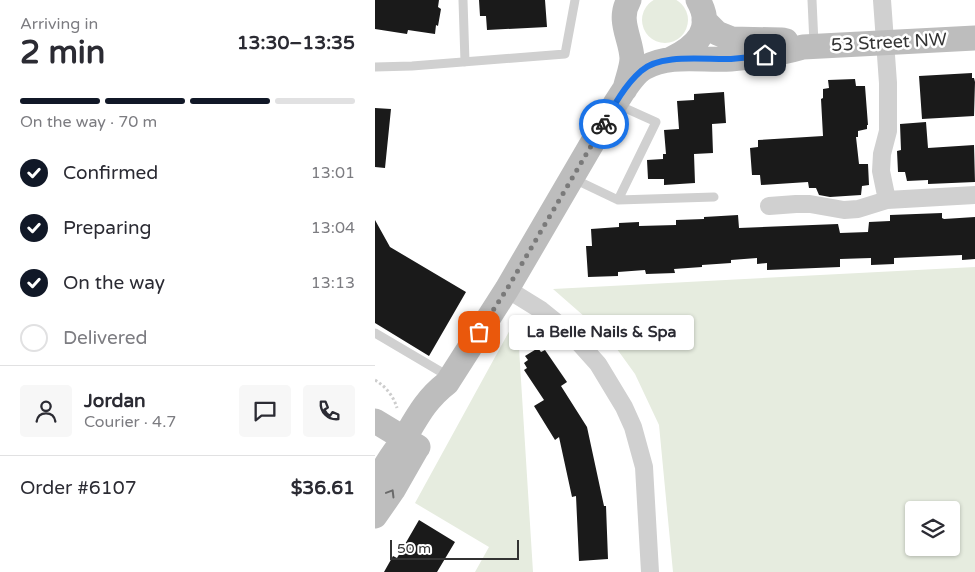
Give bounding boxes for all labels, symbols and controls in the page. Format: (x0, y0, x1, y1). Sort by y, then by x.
text: Arriving in (20, 14, 98, 34)
street label: 53 Street NW (830, 28, 948, 56)
text: 13:30–13:35 (237, 32, 355, 54)
text: 2 min (20, 34, 105, 72)
pin (744, 34, 786, 76)
icon: home (751, 41, 779, 69)
courier (579, 99, 629, 149)
icon: bike (590, 110, 618, 138)
text: On the way · 70 m (20, 112, 157, 132)
icon: check (20, 159, 48, 187)
text: Confirmed (63, 162, 158, 184)
text: 13:01 (311, 163, 355, 183)
icon: check (20, 214, 48, 242)
text: Preparing (63, 217, 152, 239)
text: 13:04 (311, 218, 355, 238)
icon: check (20, 269, 48, 297)
text: On the way (63, 272, 165, 294)
text: 13:13 (311, 273, 355, 293)
pin (458, 311, 500, 353)
callout: La Belle Nails & Spa (509, 314, 694, 350)
icon: bag (465, 318, 493, 346)
text: La Belle Nails & Spa (527, 322, 676, 342)
text: Delivered (63, 327, 148, 349)
button: person (20, 385, 72, 437)
button: chat (239, 385, 291, 437)
button: phone (303, 385, 355, 437)
text: Jordan (84, 390, 146, 412)
text: Courier · 4.7 (84, 412, 176, 432)
text: Order #6107 (20, 477, 137, 499)
text: $36.61 (291, 477, 355, 499)
one-way arrow (384, 489, 394, 498)
map controls (905, 501, 960, 556)
button: layers (905, 501, 960, 556)
scale bar (390, 537, 519, 560)
text: 50 m (397, 540, 431, 557)

